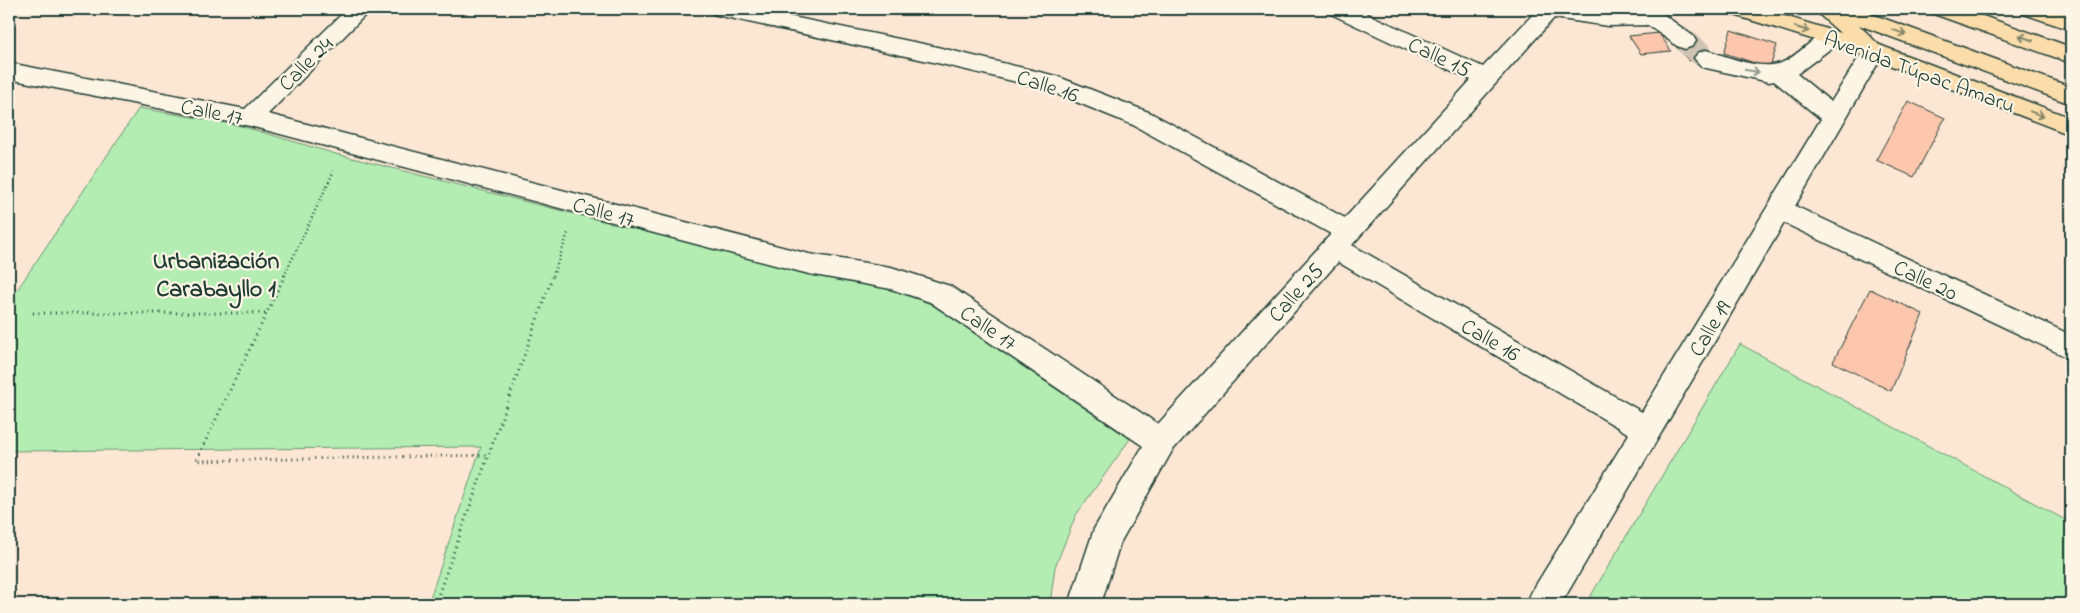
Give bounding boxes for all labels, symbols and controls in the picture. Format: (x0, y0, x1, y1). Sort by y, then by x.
one-way arrow (1793, 24, 1809, 34)
street label: Avenida Túpac Amaru (1819, 24, 2019, 123)
one-way arrow (1891, 28, 1906, 37)
street label: Calle 24 (272, 30, 342, 100)
street label: Calle 15 (1402, 30, 1476, 87)
one-way arrow (2018, 33, 2034, 42)
street label: Calle 16 (1012, 63, 1082, 113)
one-way arrow (1744, 67, 1760, 77)
street label: Calle 17 (178, 92, 245, 136)
one-way arrow (2029, 109, 2044, 119)
street label: Calle 17 (569, 190, 638, 237)
district label: Urbanización Carabayllo 1 (153, 245, 280, 309)
street label: Calle 20 (1888, 253, 1962, 310)
street label: Calle 25 (1262, 257, 1333, 331)
street label: Calle 19 (1682, 295, 1741, 364)
street label: Calle 17 (952, 299, 1022, 360)
street label: Calle 16 (1454, 312, 1525, 371)

